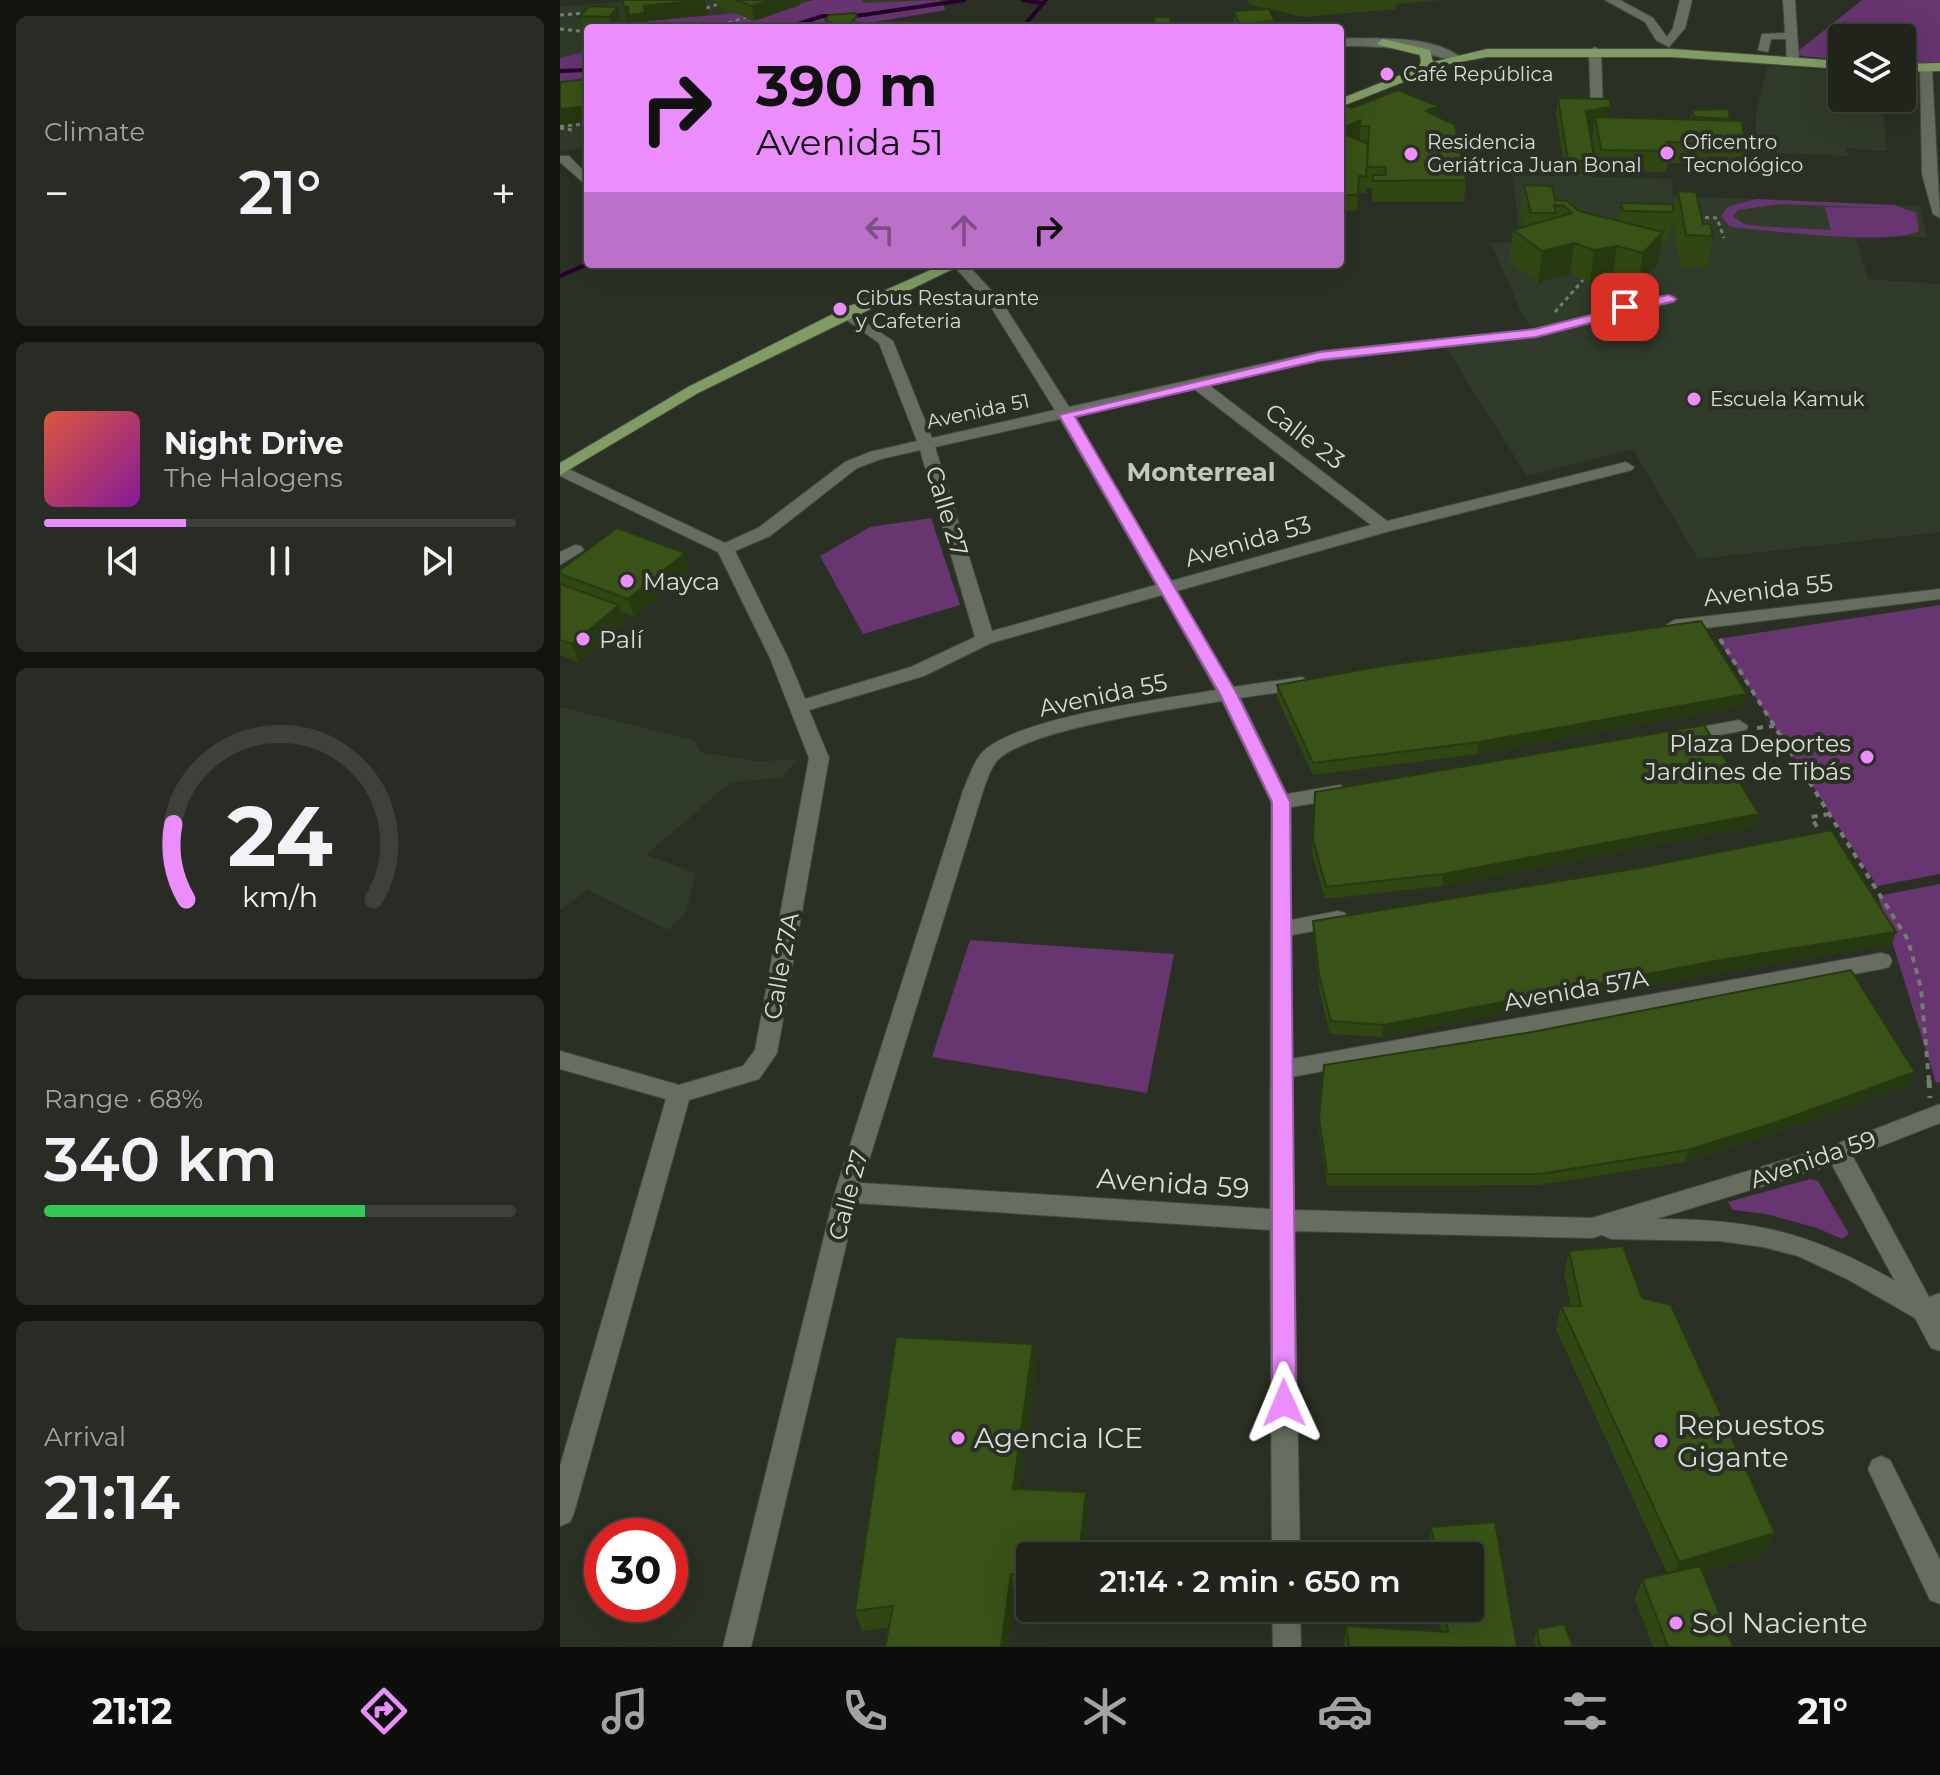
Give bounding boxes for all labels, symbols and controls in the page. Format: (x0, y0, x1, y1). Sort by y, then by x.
map controls (1828, 24, 1916, 112)
button: layers (1828, 24, 1916, 112)
text: 390 m (756, 52, 937, 120)
icon: right (624, 56, 728, 160)
place label: Café República (1403, 62, 1554, 86)
marker: Café República (1378, 65, 1396, 83)
text: Climate (44, 116, 145, 148)
text: Avenida 51 (756, 120, 944, 164)
place label: Residencia Geriátrica Juan Bonal (1427, 130, 1642, 177)
place label: Oficentro Tecnológico (1683, 130, 1803, 177)
marker: Oficentro Tecnológico (1658, 144, 1676, 162)
marker: Residencia Geriátrica Juan Bonal (1402, 145, 1420, 163)
text: 21° (239, 156, 321, 229)
text: − (44, 166, 69, 220)
text: + (491, 166, 516, 220)
icon: left (858, 208, 902, 252)
icon: ahead (942, 208, 986, 252)
icon: right (1026, 208, 1070, 252)
pin (1591, 273, 1659, 341)
icon: arrive (1603, 285, 1647, 329)
place label: Cibus Restaurante y Cafeteria (855, 286, 1039, 333)
marker: Cibus Restaurante y Cafeteria (831, 300, 849, 318)
place label: Escuela Kamuk (1710, 387, 1865, 411)
street label: Avenida 51 (924, 388, 1032, 434)
marker: Escuela Kamuk (1685, 390, 1703, 408)
street label: Calle 23 (1260, 397, 1350, 475)
text: Night Drive (164, 425, 344, 462)
district label: Monterreal (1126, 456, 1276, 488)
text: The Halogens (164, 462, 343, 494)
street label: Calle 27 (920, 463, 974, 559)
street label: Avenida 53 (1181, 509, 1315, 573)
icon: previous (101, 539, 145, 583)
icon: pause (258, 539, 302, 583)
icon: next (415, 539, 459, 583)
place label: Mayca (643, 567, 720, 596)
street label: Avenida 55 (1702, 568, 1834, 612)
marker: Mayca (618, 572, 636, 590)
place label: Palí (599, 625, 644, 654)
marker: Palí (574, 630, 592, 648)
street label: Avenida 55 (1036, 667, 1170, 723)
place label: Plaza Deportes Jardines de Tibás (1644, 729, 1851, 786)
marker: Plaza Deportes Jardines de Tibás (1858, 748, 1876, 766)
text: 24 (227, 784, 333, 886)
text: km/h (242, 879, 318, 914)
street label: Calle 27A (757, 910, 805, 1022)
street label: Avenida 57A (1502, 963, 1651, 1017)
text: Range · 68% (44, 1083, 203, 1115)
text: 340 km (44, 1123, 278, 1196)
street label: Avenida 59 (1746, 1124, 1880, 1194)
street label: Calle 27 (822, 1147, 874, 1243)
street label: Avenida 59 (1095, 1161, 1251, 1205)
position arrow (1242, 1361, 1326, 1445)
place label: Repuestos Gigante (1677, 1408, 1825, 1474)
text: Arrival (44, 1421, 126, 1453)
place label: Agencia ICE (974, 1421, 1143, 1455)
marker: Agencia ICE (949, 1429, 967, 1447)
marker: Repuestos Gigante (1652, 1432, 1670, 1450)
text: 21:14 (44, 1461, 180, 1534)
speed limit sign: 30 (584, 1518, 688, 1622)
text: 21:14 · 2 min · 650 m (1099, 1563, 1401, 1600)
place label: Sol Naciente (1692, 1606, 1868, 1640)
marker: Sol Naciente (1667, 1614, 1685, 1632)
icon: directions (356, 1683, 412, 1739)
icon: music (597, 1683, 653, 1739)
icon: phone (837, 1683, 893, 1739)
icon: climate (1077, 1683, 1133, 1739)
icon: car (1317, 1683, 1373, 1739)
icon: filters (1557, 1683, 1613, 1739)
text: 21:12 (92, 1689, 172, 1733)
text: 21° (1797, 1689, 1848, 1733)

